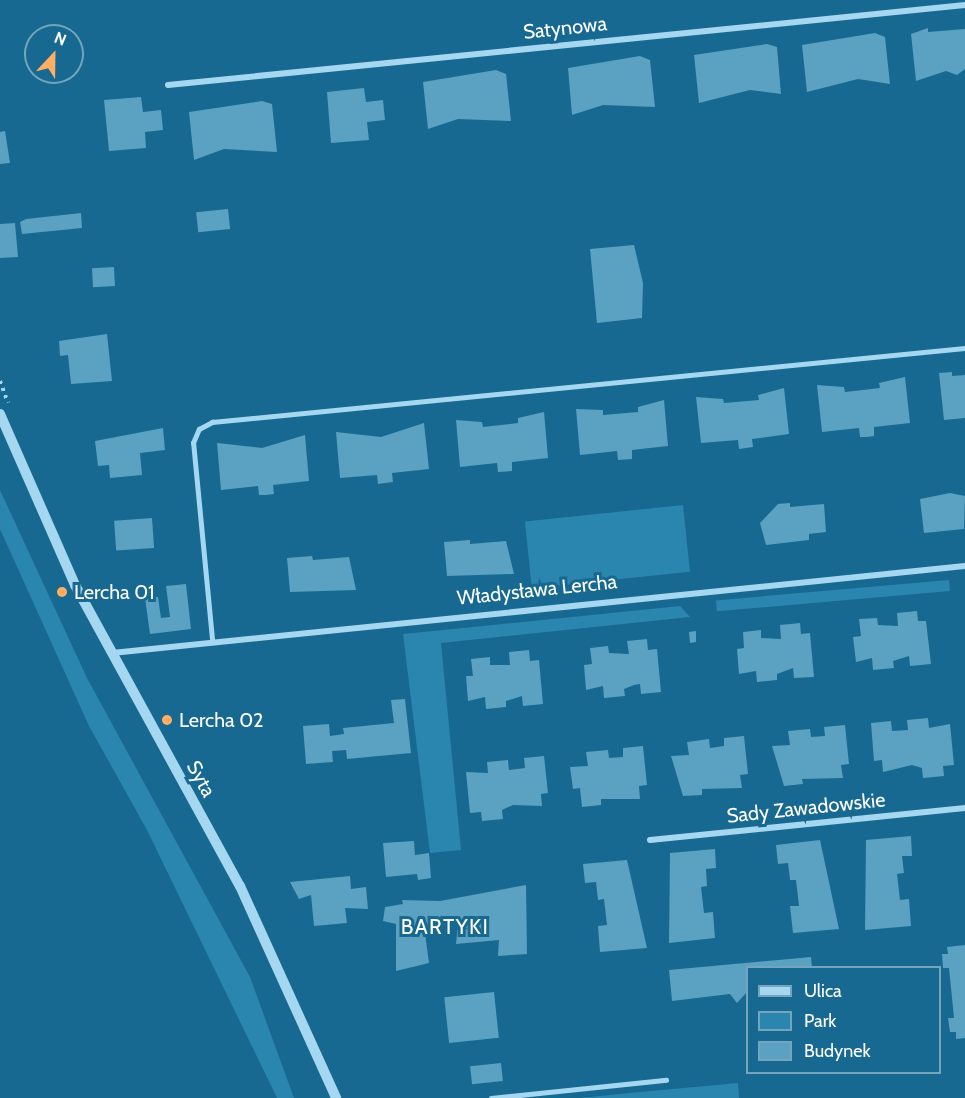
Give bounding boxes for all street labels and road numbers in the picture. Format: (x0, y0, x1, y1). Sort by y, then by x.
street label: Satynowa (522, 12, 608, 44)
street label: Władysława Lercha (456, 570, 618, 610)
street label: Syta (181, 757, 221, 801)
street label: Sady Zawadowskie (726, 788, 886, 828)

